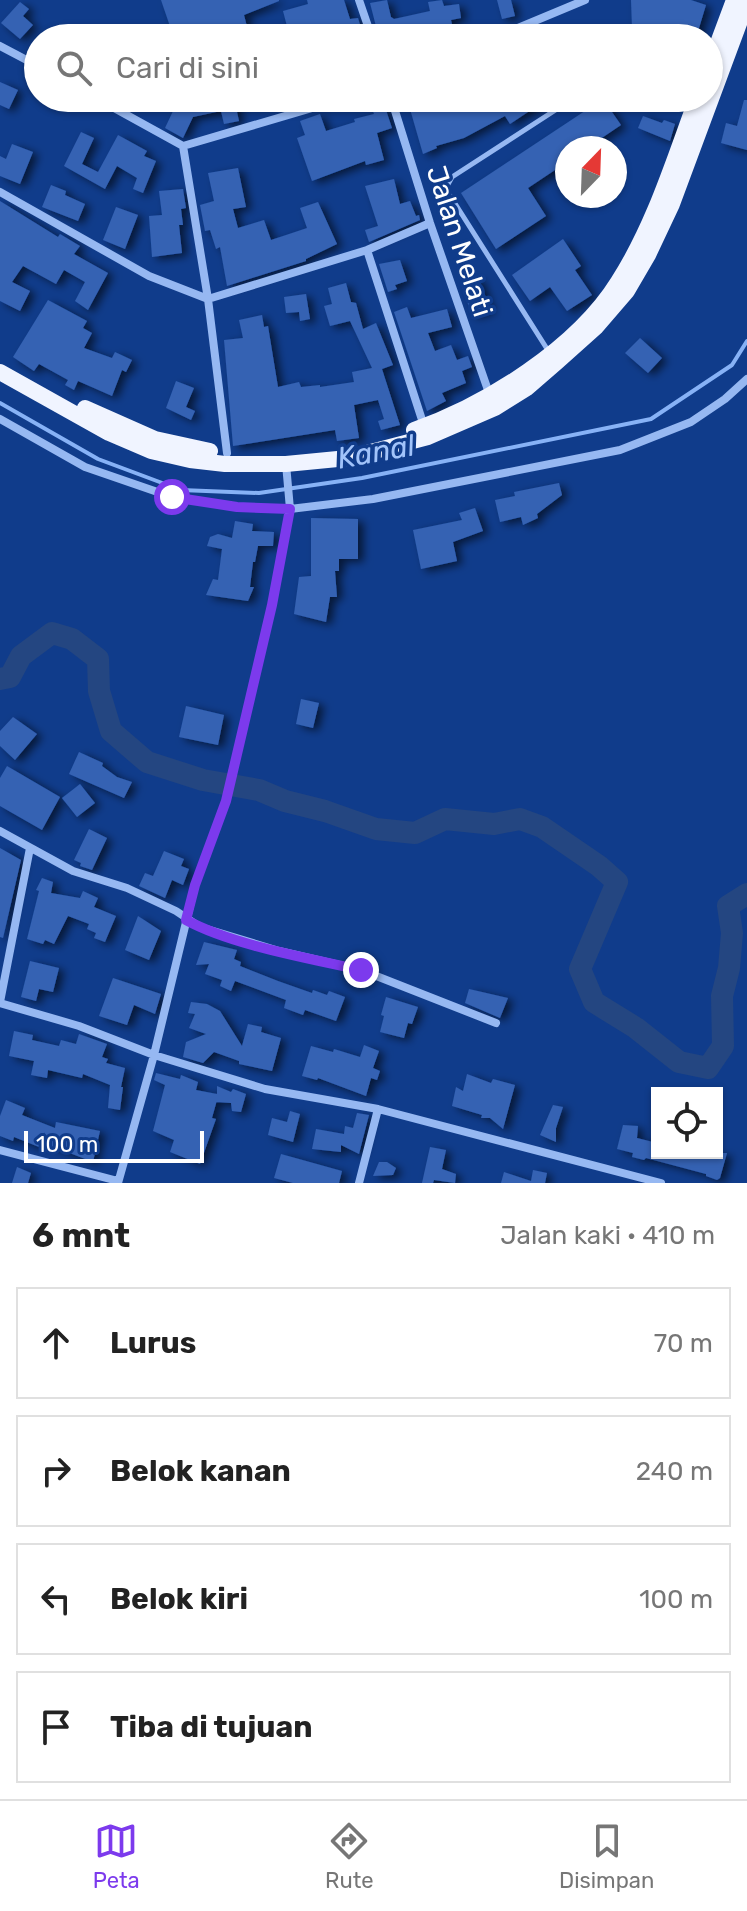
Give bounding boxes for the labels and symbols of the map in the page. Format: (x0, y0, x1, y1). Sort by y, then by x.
north arrow (555, 136, 627, 208)
street label: Jalan Melati (420, 161, 499, 321)
water label: Kanal (334, 427, 418, 477)
route start (154, 479, 190, 515)
route end (343, 952, 379, 988)
scale bar (24, 1127, 204, 1163)

